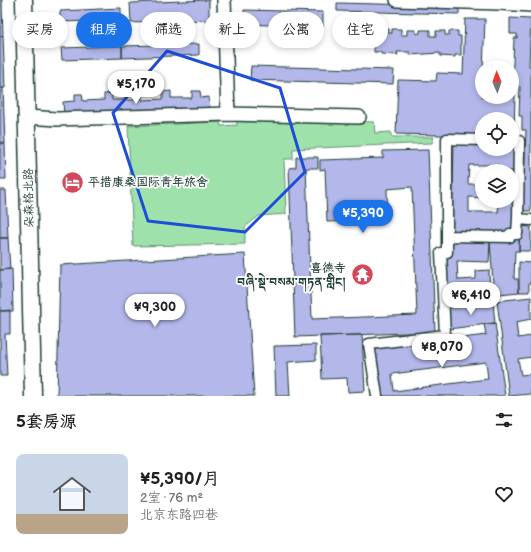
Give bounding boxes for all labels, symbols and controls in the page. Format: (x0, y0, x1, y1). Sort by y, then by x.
chip: 买房 (12, 12, 68, 48)
chip: 租房 (76, 12, 132, 48)
chip: 筛选 (140, 12, 196, 48)
chip: 新上 (204, 12, 260, 48)
chip: 公寓 (268, 12, 324, 48)
chip: 住宅 (332, 12, 388, 48)
north arrow (475, 60, 519, 104)
map controls (475, 60, 519, 208)
pin: ¥5,170 (103, 71, 169, 105)
text: ¥5,170 (116, 76, 156, 92)
button: locate (475, 112, 519, 156)
button: layers (475, 164, 519, 208)
street label: 朵森格北路 (21, 168, 37, 228)
hotel icon: 平措康桑国际青年旅舍 (59, 169, 85, 195)
place label: 平措康桑国际青年旅舍 (88, 175, 208, 190)
pin: ¥5,390 (330, 200, 396, 234)
text: ¥5,390 (342, 205, 384, 221)
place label: 喜德寺 བཞི་སྡེ་བསམ་གཏན་གླིང། (237, 261, 346, 292)
temple icon: 喜德寺 བཞི་སྡེ་བསམ་གཏན་གླིང། (349, 262, 375, 288)
pin: ¥6,410 (438, 282, 504, 316)
text: ¥6,410 (451, 287, 491, 303)
pin: ¥9,300 (122, 294, 188, 328)
text: ¥9,300 (134, 299, 176, 315)
pin: ¥8,070 (409, 334, 475, 368)
text: ¥8,070 (421, 339, 463, 355)
icon: filters (493, 409, 515, 431)
text: 5套房源 (16, 412, 77, 432)
text: ¥5,390/月 (140, 469, 220, 489)
icon: home (48, 470, 96, 518)
icon: heart (493, 483, 515, 505)
text: 2室 · 76 m² (140, 490, 203, 506)
text: 北京东路四巷 (140, 507, 218, 523)

